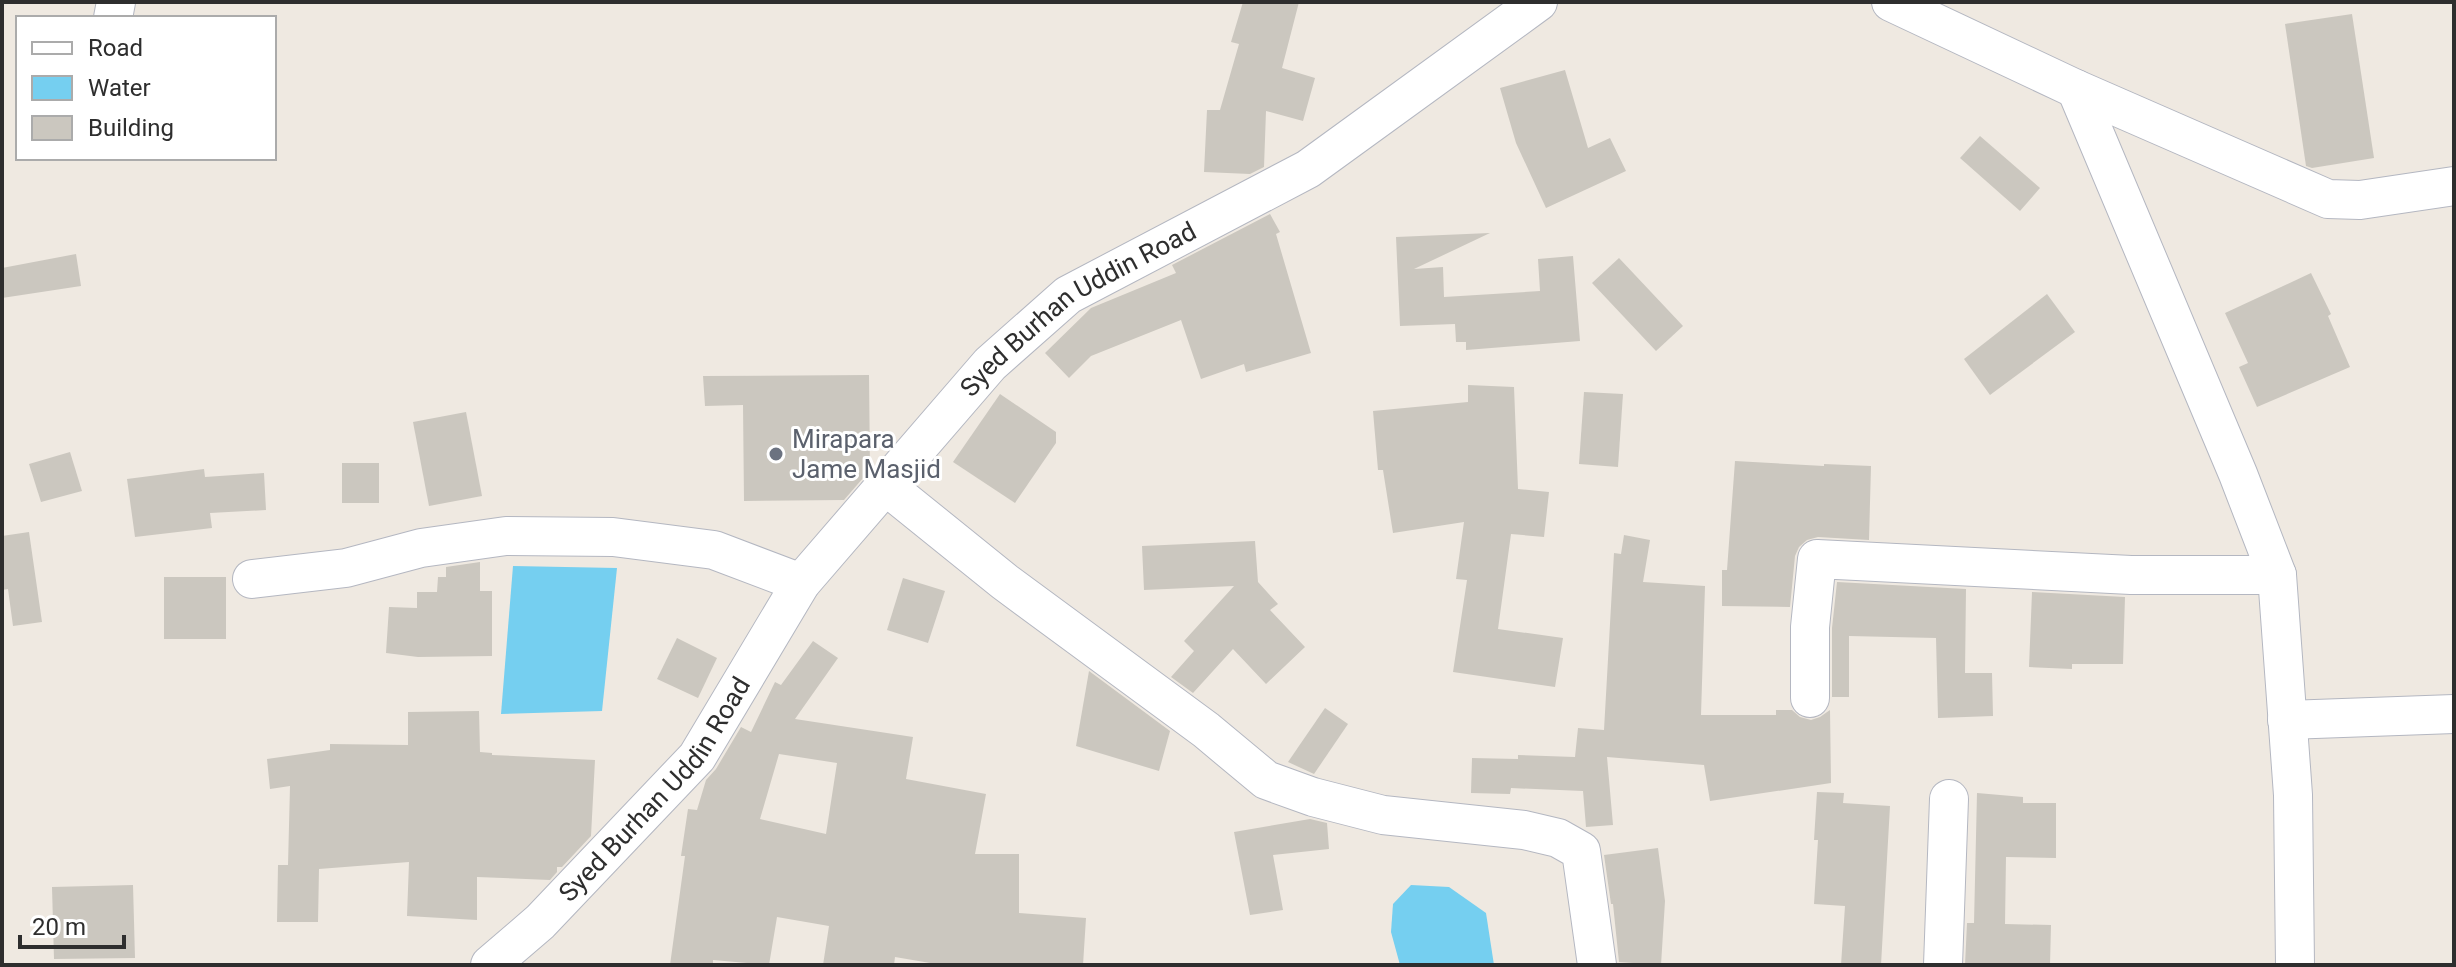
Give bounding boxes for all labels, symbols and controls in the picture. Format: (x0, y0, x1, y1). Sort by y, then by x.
legend (16, 16, 276, 160)
text: Road (88, 34, 143, 62)
text: Water (88, 74, 151, 102)
text: Building (88, 114, 174, 142)
street label: Syed Burhan Uddin Road (954, 216, 1201, 402)
place label: Mirapara Jame Masjid (792, 424, 941, 484)
marker: Mirapara Jame Masjid (767, 445, 785, 463)
street label: Syed Burhan Uddin Road (553, 672, 756, 908)
scale bar (20, 899, 124, 949)
text: 20 m (32, 913, 86, 941)

